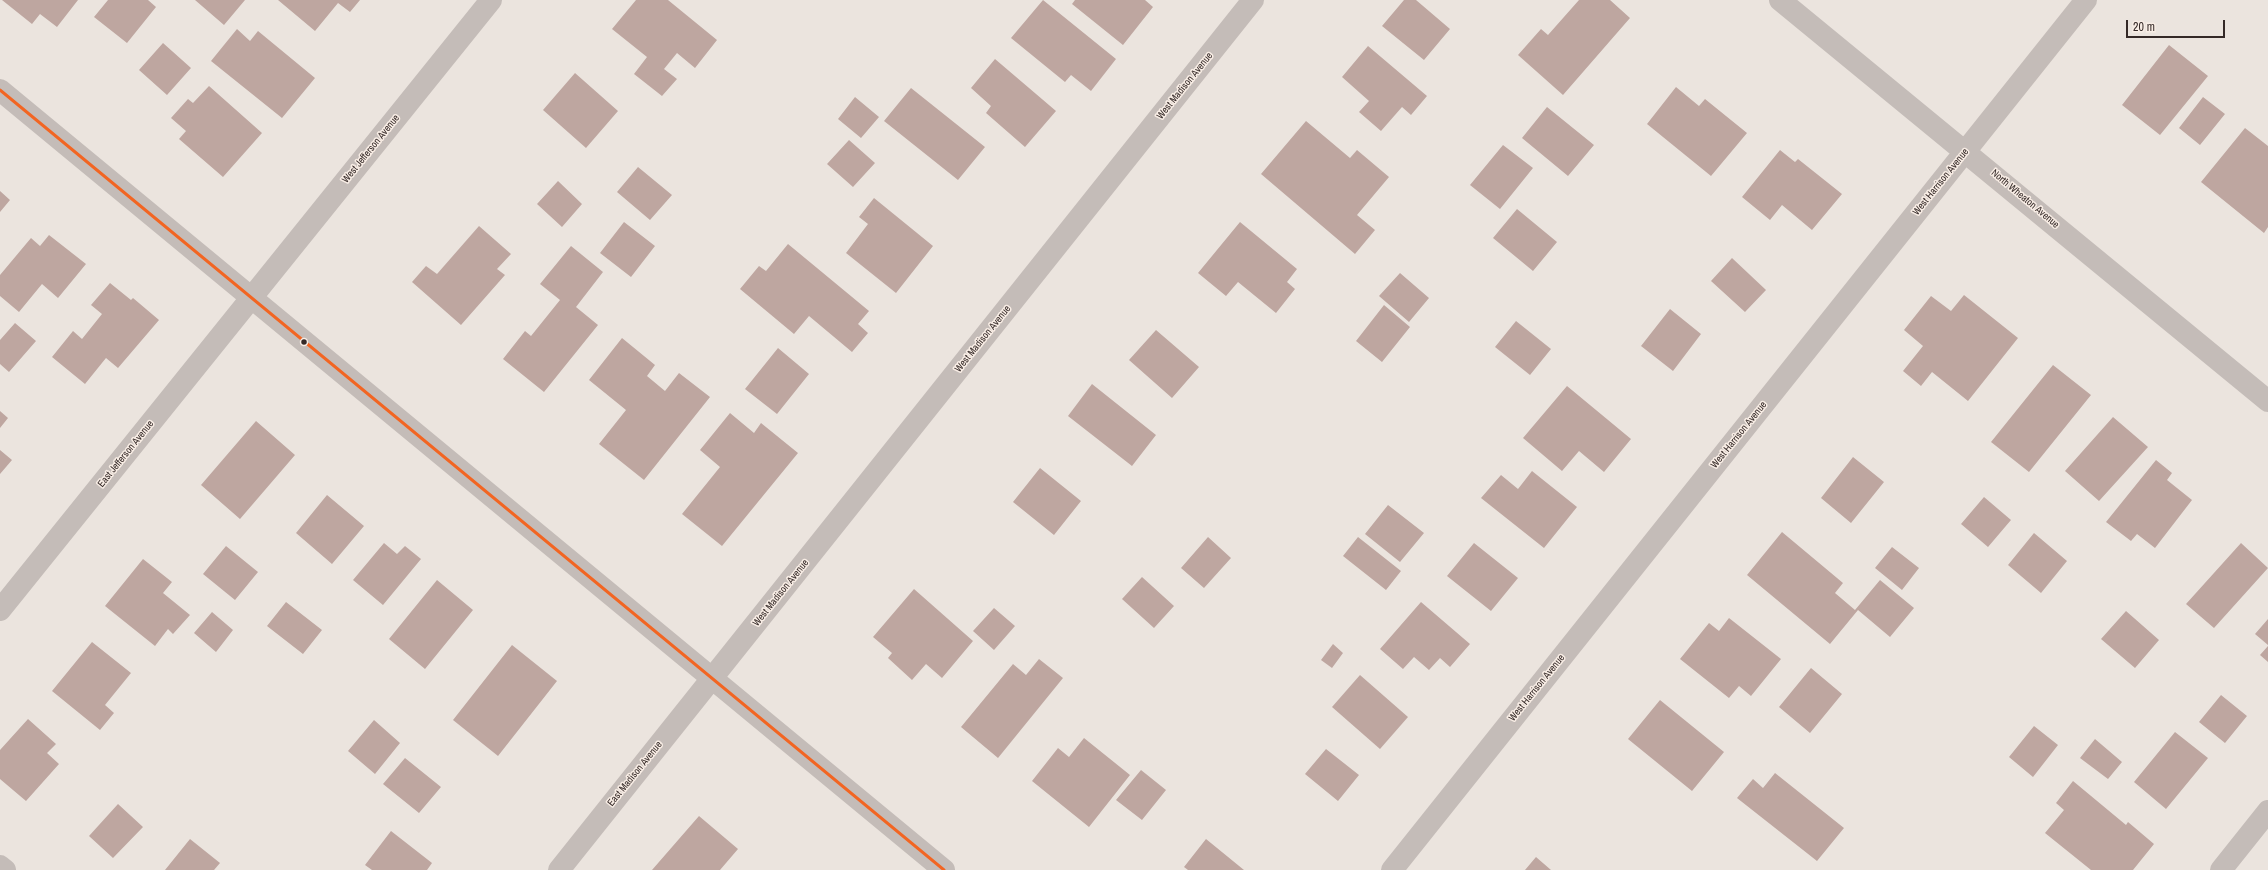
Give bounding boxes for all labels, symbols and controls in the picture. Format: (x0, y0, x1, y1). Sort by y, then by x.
scale bar (2128, 12, 2227, 38)
text: 20 m (2133, 19, 2155, 35)
street label: West Madison Avenue (1154, 50, 1216, 122)
street label: West Jefferson Avenue (340, 112, 402, 186)
street label: West Harrison Avenue (1910, 146, 1972, 218)
street label: North Wheaton Avenue (1989, 167, 2061, 231)
street label: West Madison Avenue (952, 303, 1014, 375)
unlabelled marker (299, 337, 309, 347)
street label: West Harrison Avenue (1708, 399, 1770, 471)
street label: East Jefferson Avenue (95, 418, 157, 490)
street label: West Madison Avenue (750, 557, 812, 629)
street label: West Harrison Avenue (1506, 652, 1568, 724)
street label: East Madison Avenue (605, 739, 665, 809)

